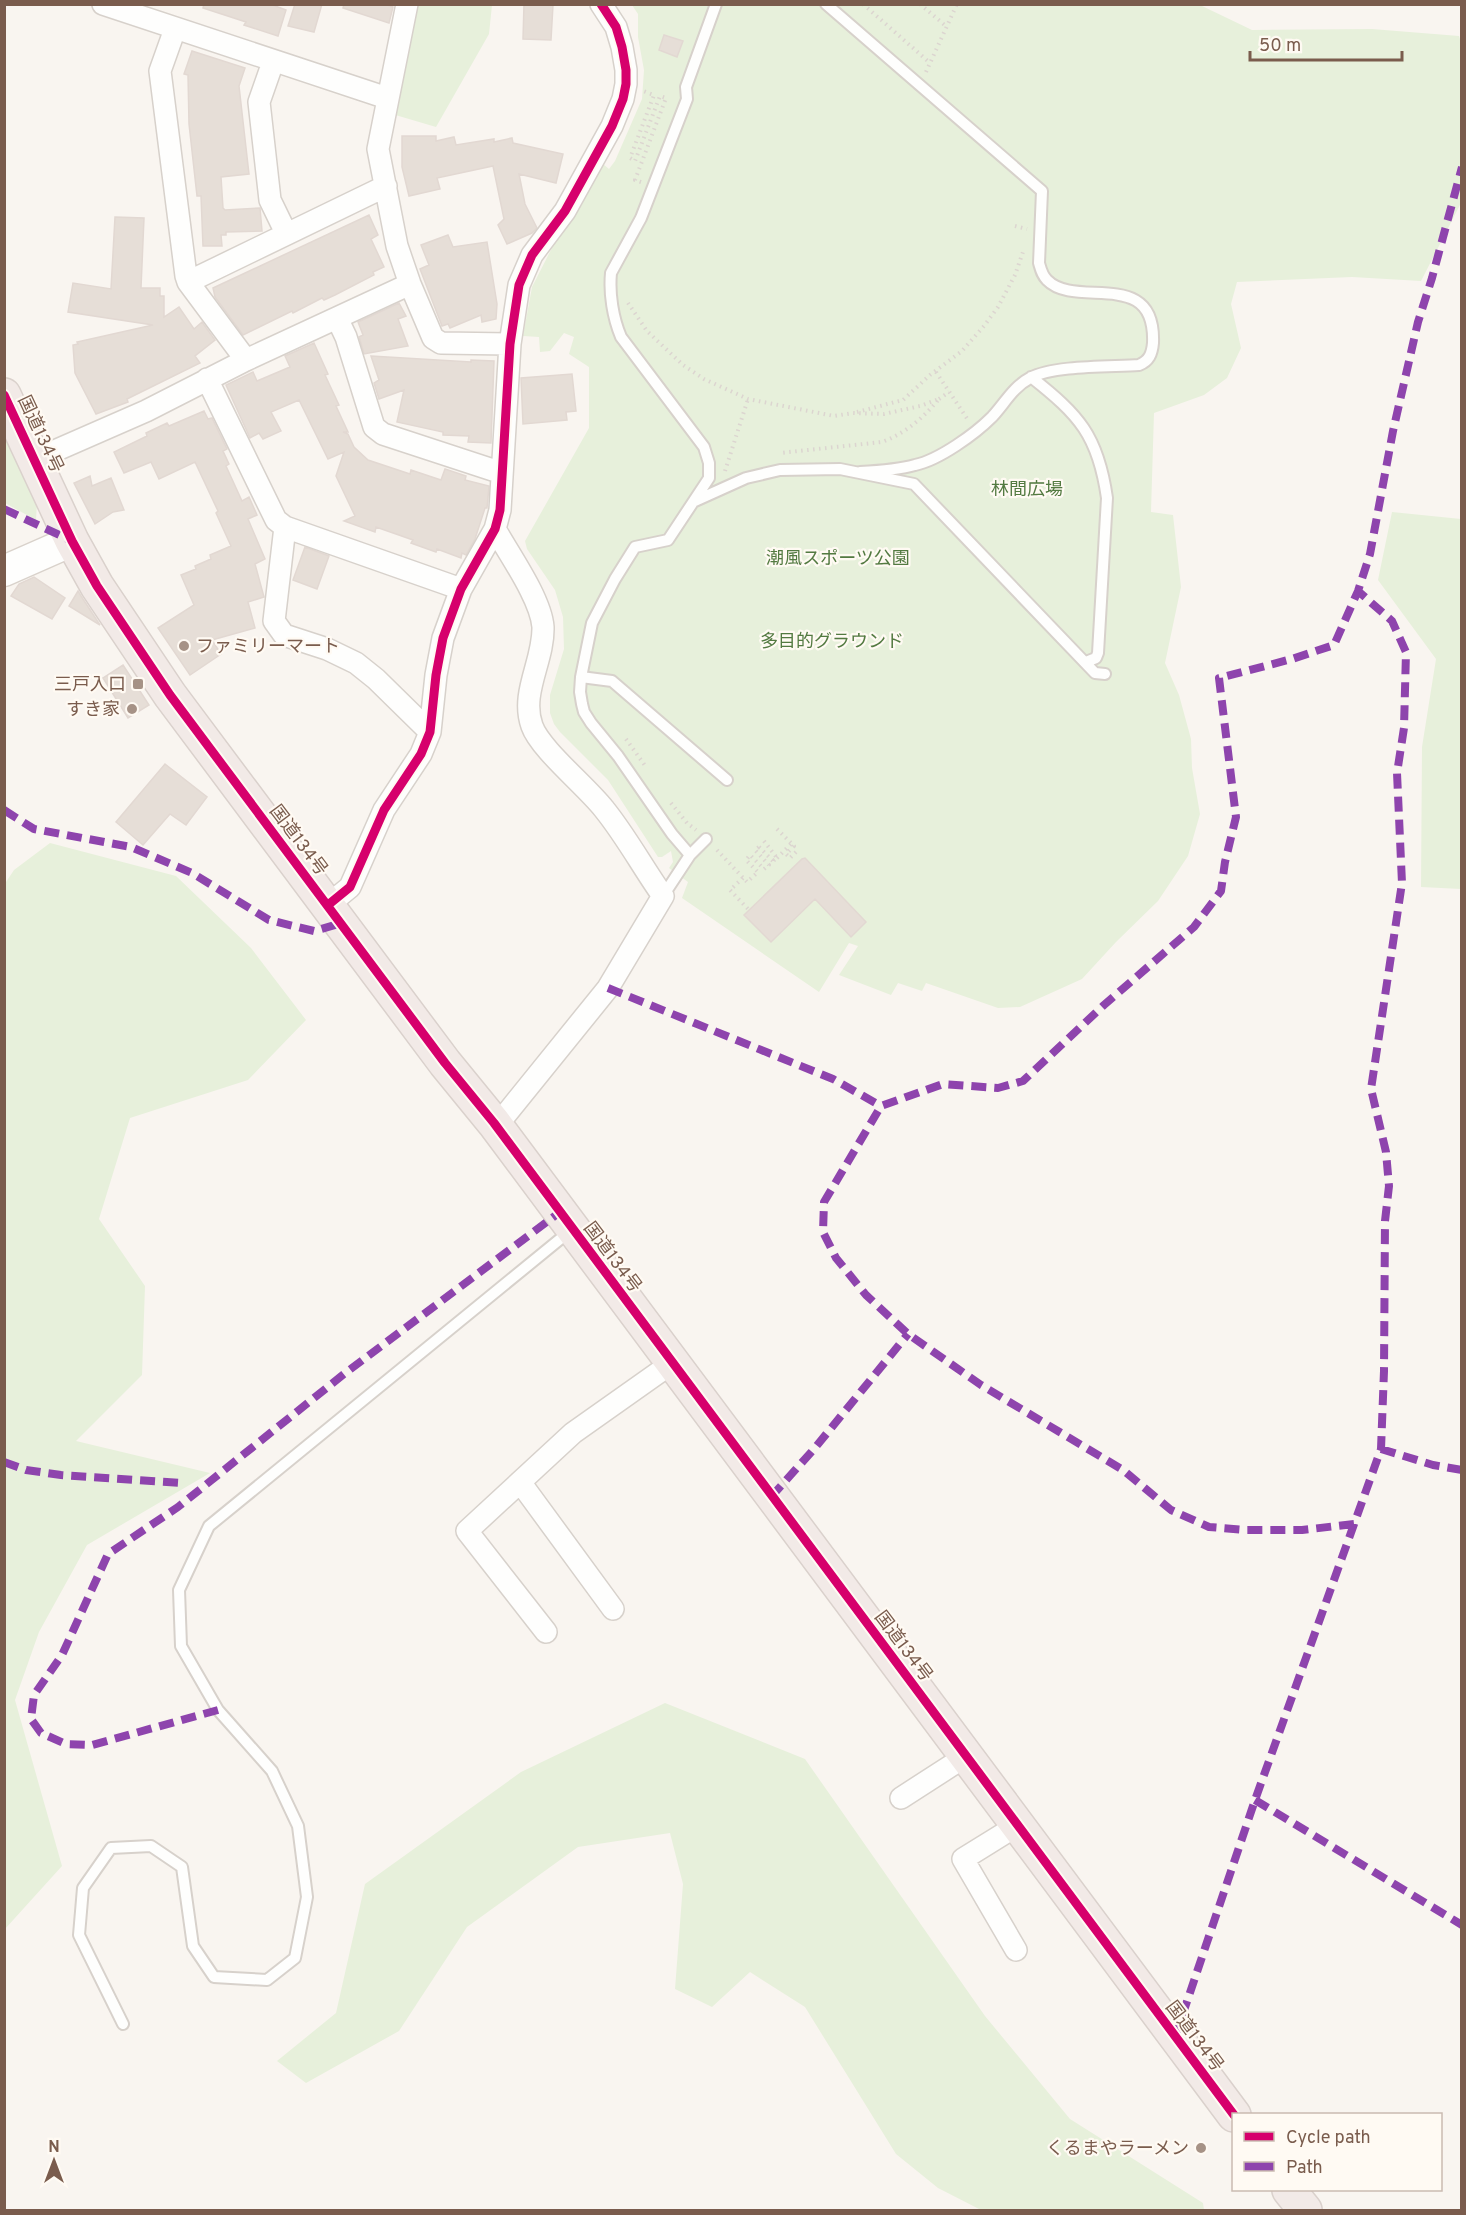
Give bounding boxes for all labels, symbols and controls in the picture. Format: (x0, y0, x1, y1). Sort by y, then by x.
scale bar (1250, 24, 1402, 62)
text: 50 m (1259, 35, 1301, 58)
street label: 国道134号 (12, 392, 68, 477)
park label: 林間広場 (991, 479, 1063, 502)
park label: 潮風スポーツ公園 (766, 548, 910, 571)
park label: 多目的グラウンド (760, 631, 904, 654)
place label: ファミリーマート (196, 636, 340, 659)
marker: ファミリーマート (177, 639, 191, 653)
place label: 三戸入口 (54, 674, 126, 697)
marker: 三戸入口 (131, 677, 145, 691)
place label: すき家 (66, 699, 120, 722)
marker: すき家 (125, 702, 139, 716)
street label: 国道134号 (264, 801, 332, 881)
street label: 国道134号 (578, 1218, 646, 1298)
street label: 国道134号 (869, 1607, 937, 1687)
street label: 国道134号 (1160, 1997, 1228, 2077)
legend (1232, 2113, 1442, 2191)
text: Cycle path (1286, 2127, 1371, 2150)
north arrow (24, 2131, 84, 2191)
text: N (48, 2138, 60, 2158)
place label: くるまやラーメン (1046, 2138, 1189, 2161)
marker: くるまやラーメン (1194, 2141, 1208, 2155)
text: Path (1286, 2157, 1323, 2180)

